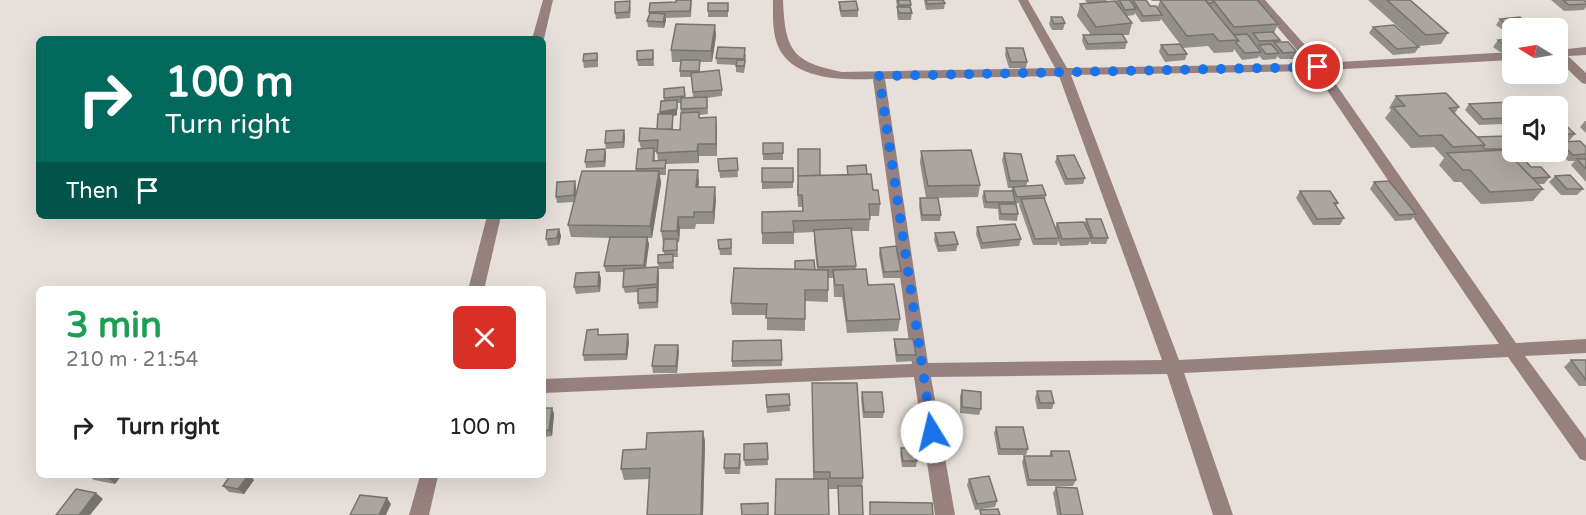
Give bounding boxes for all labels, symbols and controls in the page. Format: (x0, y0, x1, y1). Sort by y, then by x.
north arrow (1502, 18, 1568, 84)
map controls (1502, 18, 1568, 162)
pin (1292, 41, 1343, 92)
icon: arrive (1301, 50, 1334, 83)
text: 100 m (165, 57, 294, 108)
icon: right (66, 60, 144, 138)
button: sound (1502, 96, 1568, 162)
text: Turn right (165, 108, 291, 141)
icon: arrive (131, 174, 164, 207)
text: Then (66, 178, 119, 204)
text: 3 min (66, 304, 162, 347)
button: close (453, 306, 516, 369)
text: 210 m · 21:54 (66, 348, 198, 372)
position arrow (900, 400, 964, 464)
icon: right (66, 411, 99, 444)
text: Turn right (117, 414, 219, 440)
text: 100 m (449, 414, 516, 440)

